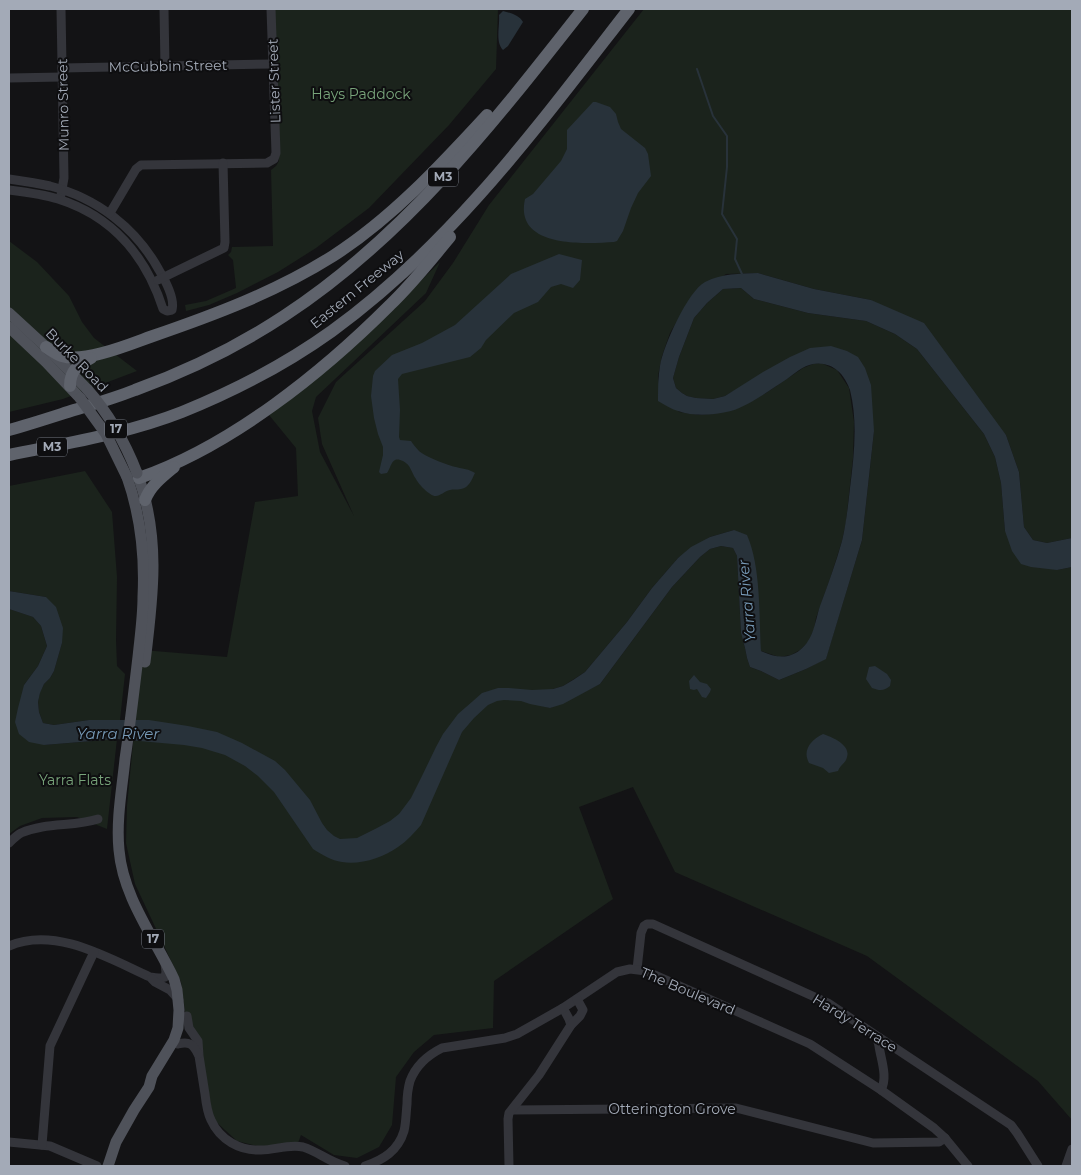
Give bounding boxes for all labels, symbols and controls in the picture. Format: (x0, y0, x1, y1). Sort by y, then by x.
street label: Lister Street (264, 38, 284, 123)
street label: McCubbin Street (109, 56, 228, 76)
street label: Munro Street (53, 58, 73, 151)
park label: Hays Paddock (311, 85, 411, 103)
road number: M3 (428, 168, 458, 186)
street label: Eastern Freeway (306, 245, 408, 332)
street label: Burke Road (42, 324, 112, 396)
road number: 17 (105, 419, 127, 438)
road number: M3 (37, 438, 67, 457)
water label: Yarra River (733, 558, 760, 643)
water label: Yarra River (77, 724, 160, 743)
park label: Yarra Flats (39, 771, 111, 789)
road number: 17 (142, 930, 164, 949)
street label: The Boulevard (638, 963, 738, 1019)
street label: Hardy Terrace (809, 990, 901, 1056)
street label: Otterington Grove (608, 1100, 736, 1118)

